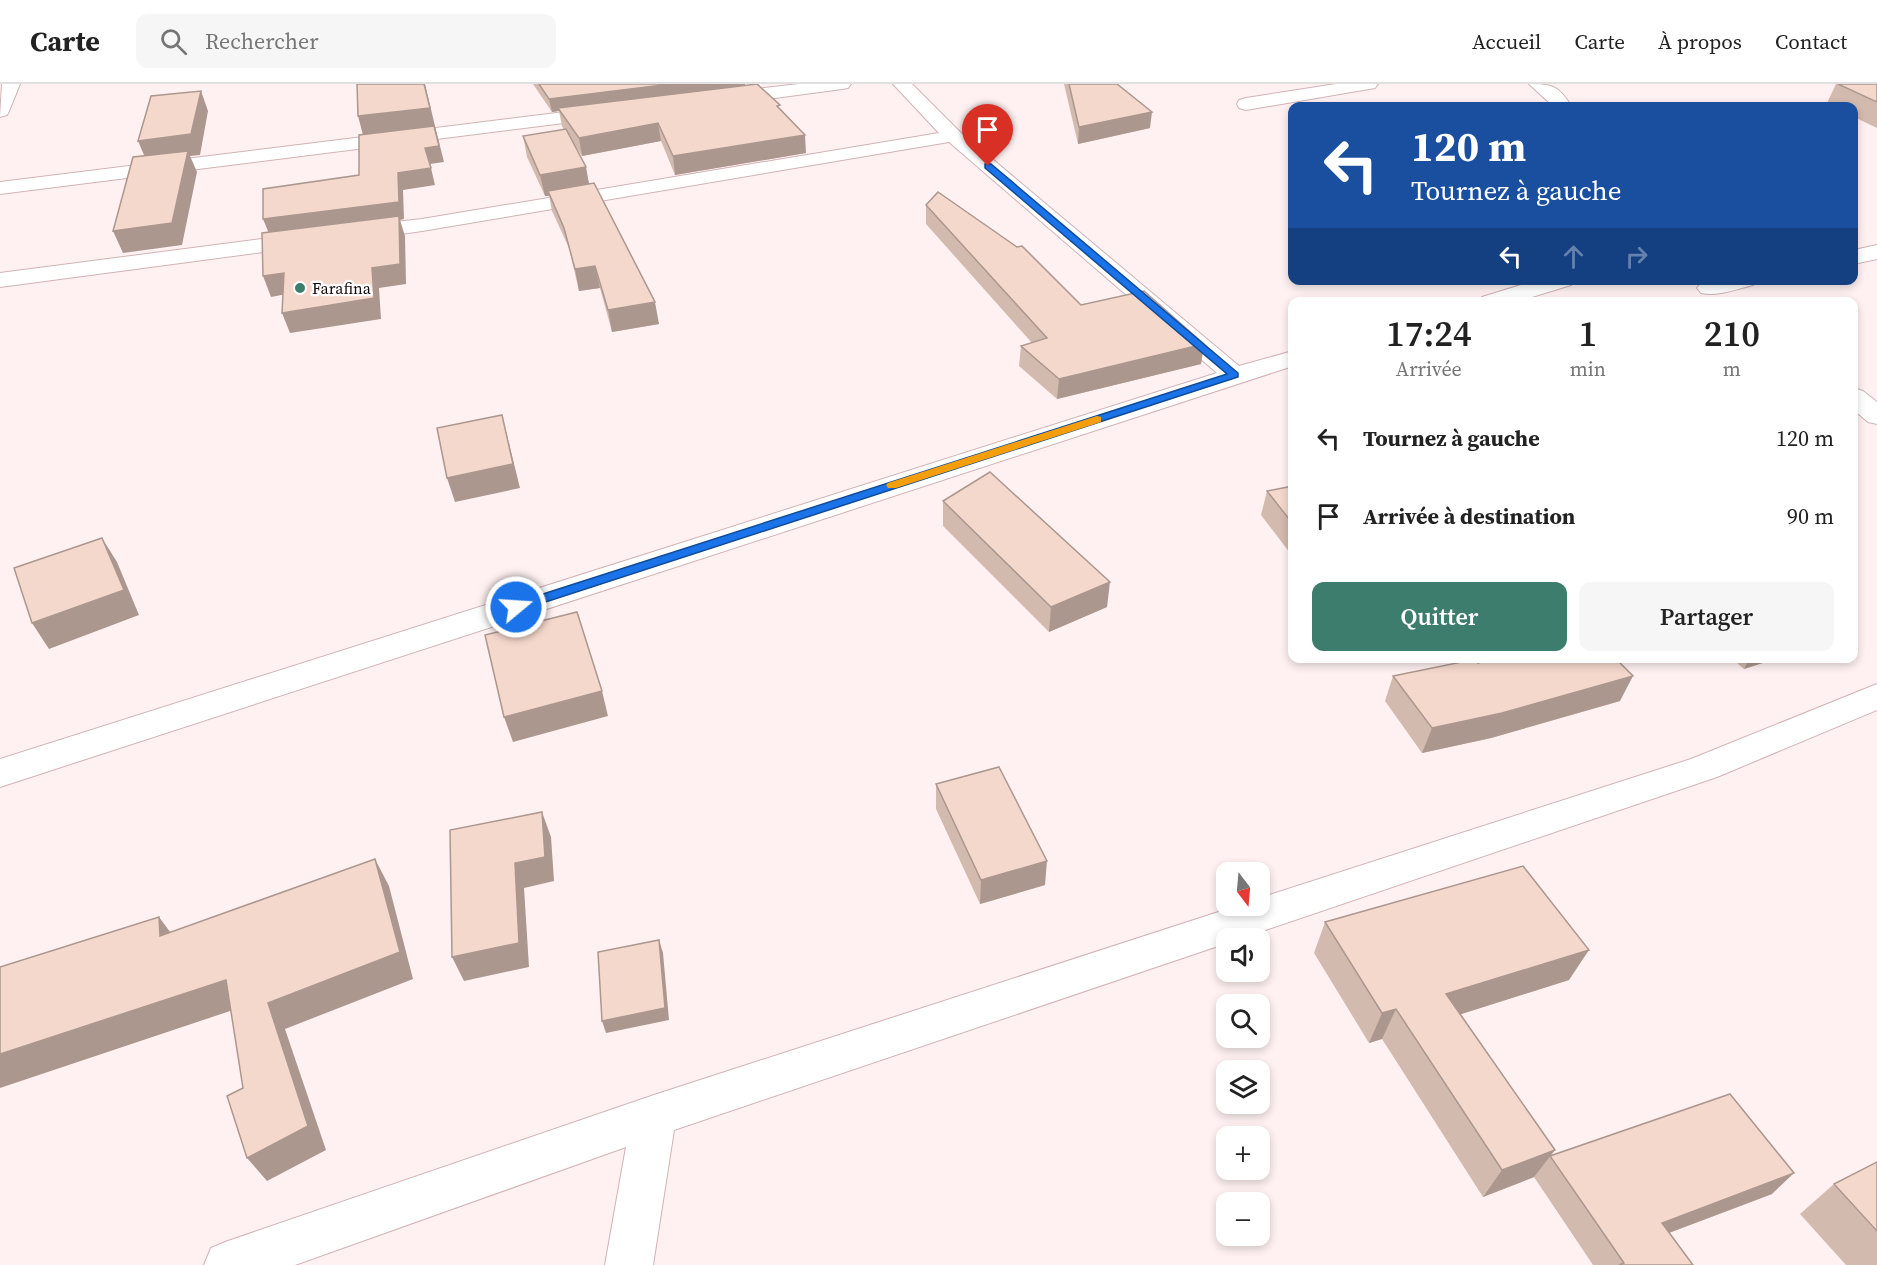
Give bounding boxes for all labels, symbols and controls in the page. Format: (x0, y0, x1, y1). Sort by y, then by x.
search box (136, 14, 556, 68)
text: Carte (30, 22, 100, 60)
icon: search (157, 25, 190, 58)
text: Rechercher (205, 26, 319, 56)
text: Accueil (1472, 27, 1541, 56)
text: Carte (1574, 27, 1625, 56)
text: À propos (1658, 27, 1742, 56)
text: Contact (1775, 27, 1847, 56)
pin (962, 104, 1013, 166)
icon: arrive (971, 113, 1004, 146)
text: 120 m (1411, 117, 1526, 175)
icon: left (1312, 126, 1390, 204)
text: Tournez à gauche (1411, 172, 1621, 209)
icon: left (1494, 240, 1527, 273)
icon: ahead (1557, 240, 1590, 273)
icon: right (1620, 240, 1653, 273)
place label: Farafina (312, 277, 372, 299)
marker: Farafina (293, 281, 307, 295)
text: 17:24 (1386, 309, 1472, 358)
text: 1 (1578, 309, 1597, 358)
text: 210 (1704, 309, 1760, 358)
text: Arrivée (1396, 355, 1462, 383)
text: min (1570, 355, 1606, 383)
text: m (1723, 355, 1741, 383)
icon: left (1312, 422, 1345, 455)
text: Tournez à gauche (1363, 423, 1540, 453)
text: 120 m (1776, 423, 1834, 453)
icon: arrive (1312, 500, 1345, 533)
text: Arrivée à destination (1363, 501, 1575, 531)
text: 90 m (1787, 501, 1834, 531)
position arrow (484, 575, 548, 639)
button: Quitter (1312, 582, 1567, 651)
button: Partager (1579, 582, 1834, 651)
north arrow (1216, 862, 1270, 916)
map controls (1216, 862, 1270, 1246)
button: sound (1216, 928, 1270, 982)
button: search (1216, 994, 1270, 1048)
button: layers (1216, 1060, 1270, 1114)
button: + (1216, 1126, 1270, 1180)
button: − (1216, 1192, 1270, 1246)

